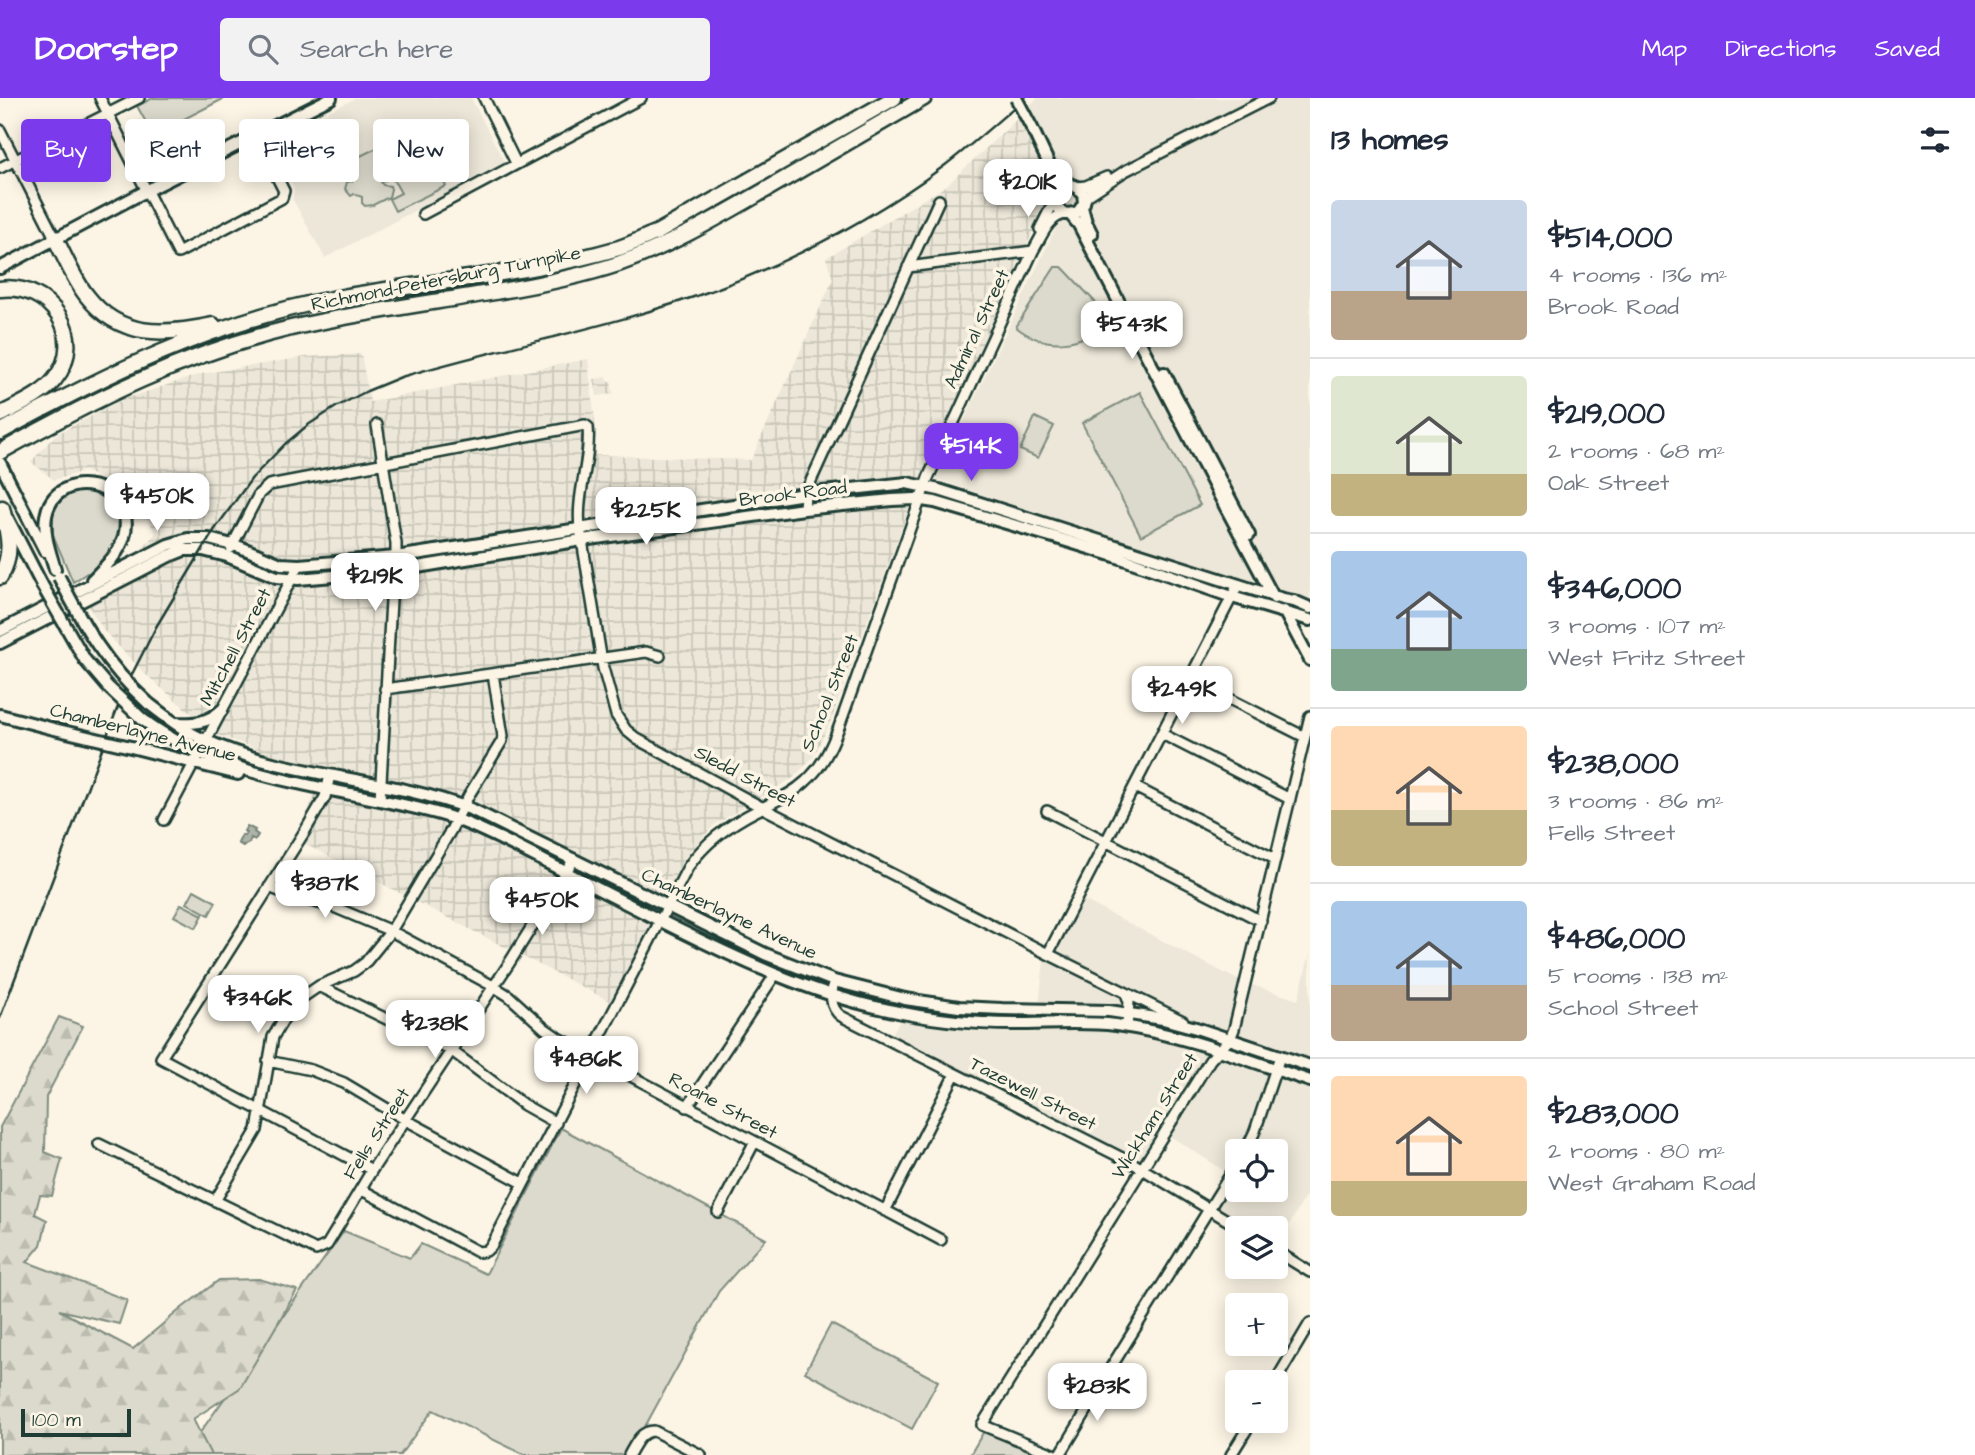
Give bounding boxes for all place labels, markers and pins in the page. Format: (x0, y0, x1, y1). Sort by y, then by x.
pin: $201K (979, 159, 1077, 219)
pin: $543K (1083, 302, 1181, 361)
pin: $514K (922, 424, 1020, 483)
pin: $450K (108, 474, 206, 533)
pin: $225K (597, 488, 695, 547)
pin: $219K (326, 554, 424, 613)
pin: $249K (1133, 666, 1231, 726)
pin: $387K (276, 860, 374, 920)
pin: $450K (493, 878, 591, 937)
pin: $346K (209, 976, 307, 1035)
pin: $238K (386, 1000, 484, 1060)
pin: $486K (537, 1037, 635, 1096)
pin: $283K (1048, 1364, 1146, 1423)

